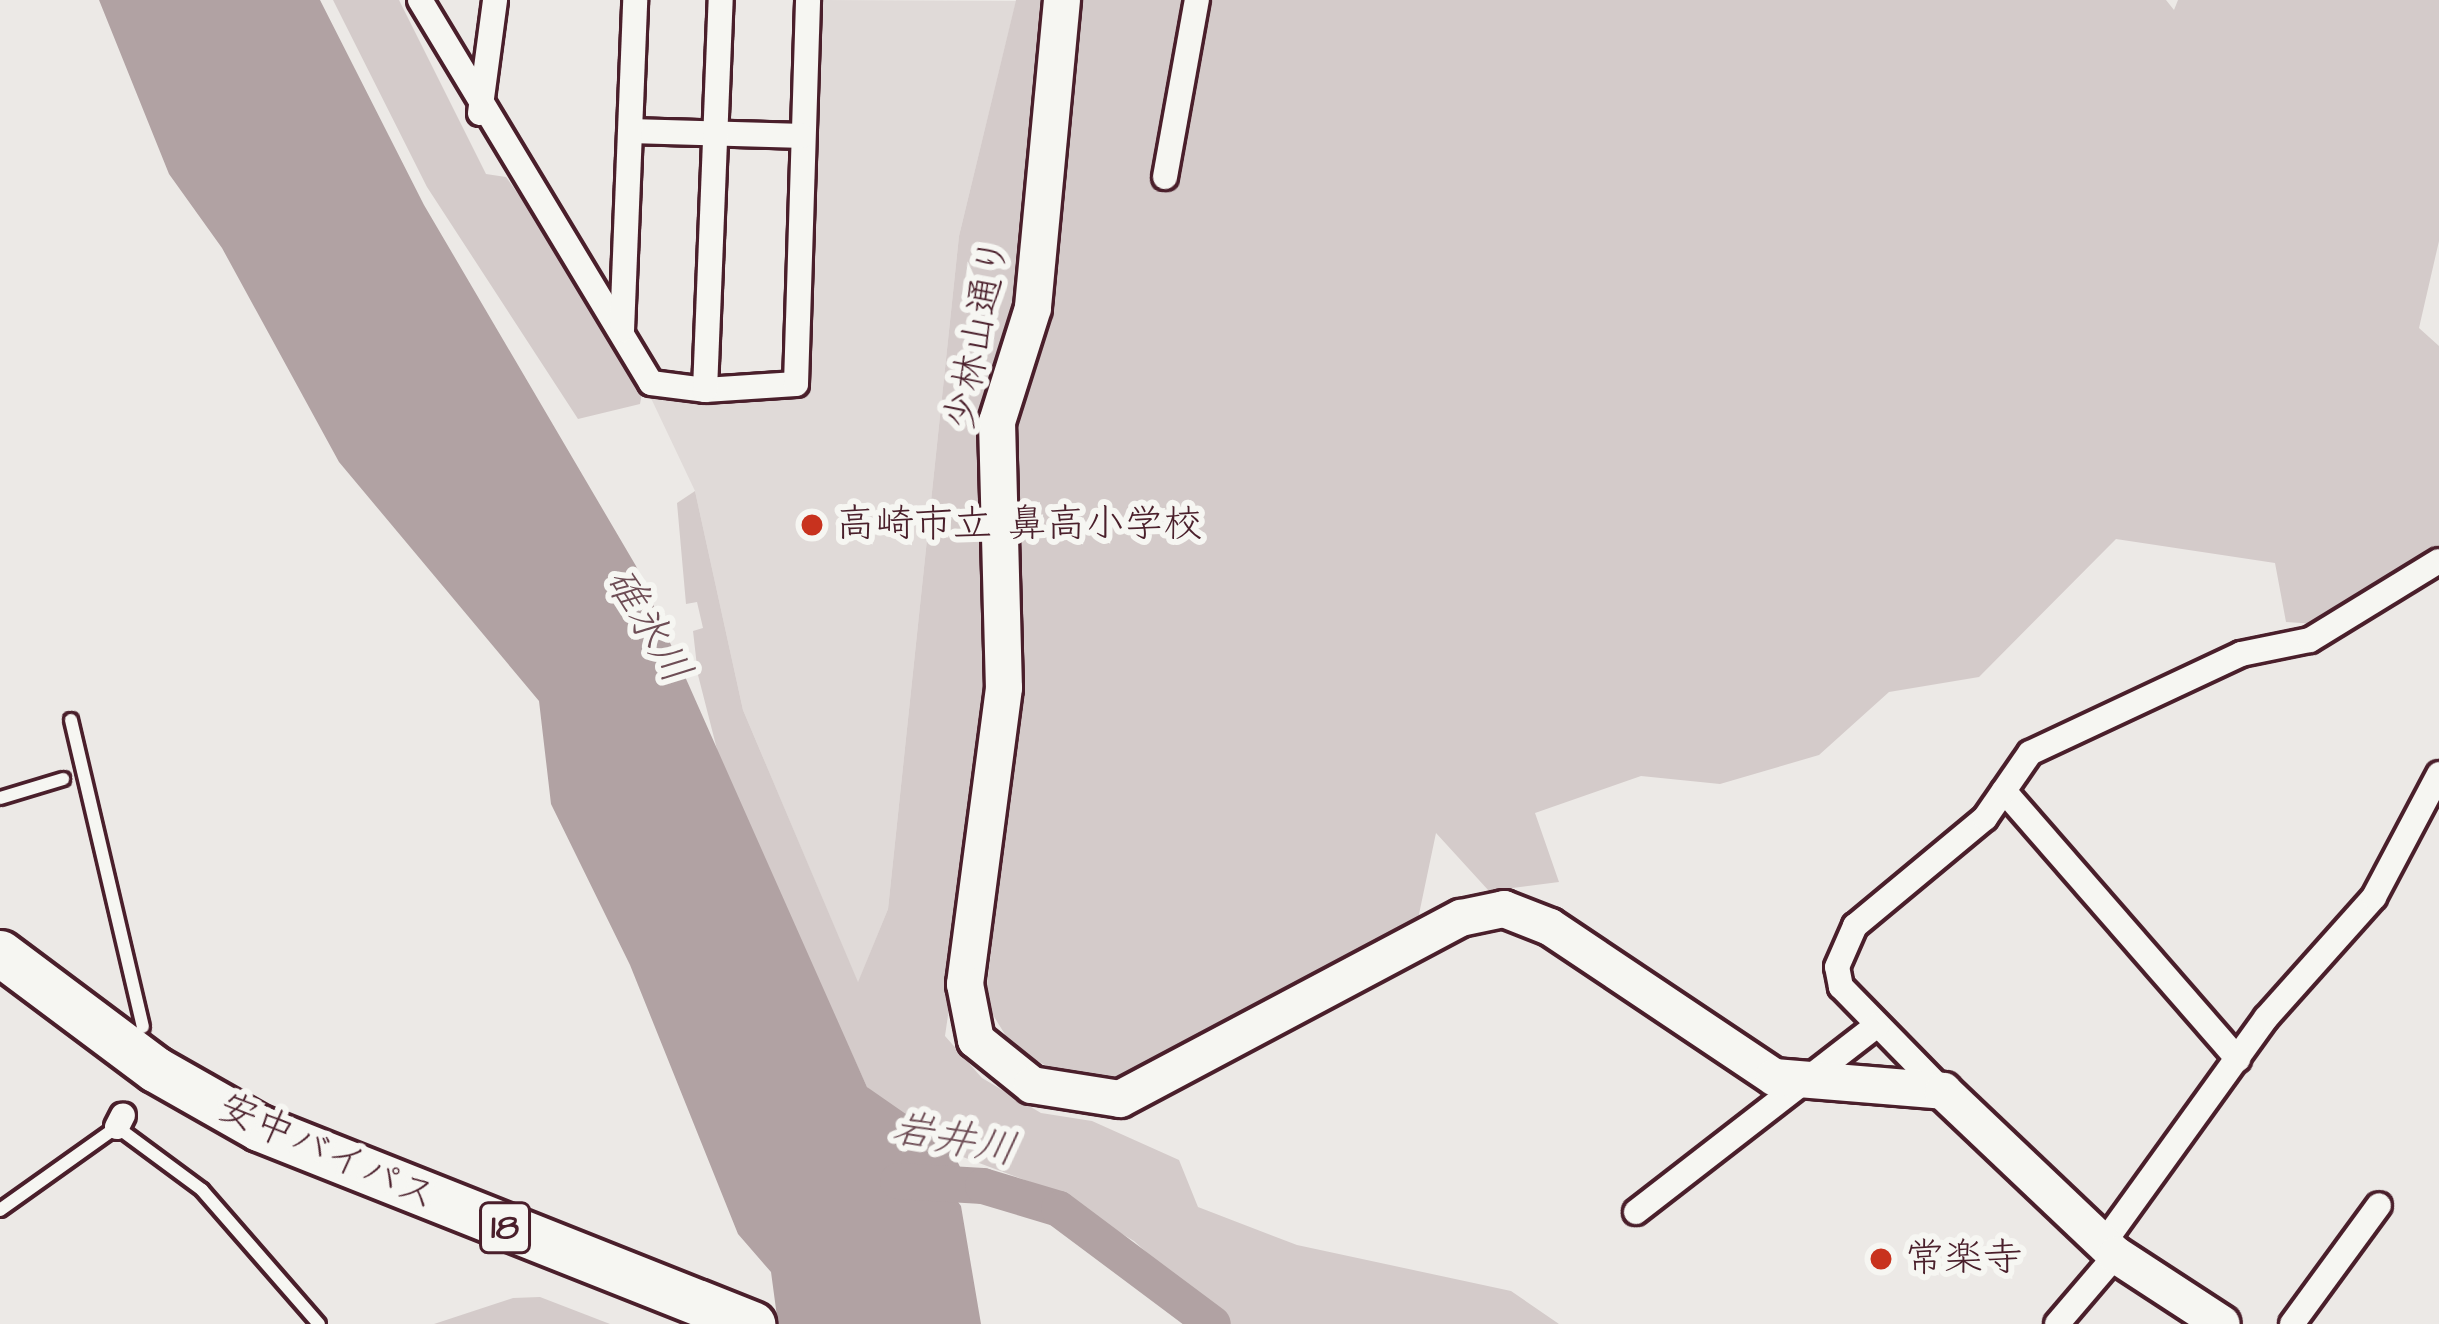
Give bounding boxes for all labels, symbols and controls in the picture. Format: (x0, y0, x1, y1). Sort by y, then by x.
street label: 少林山通り (937, 234, 1021, 434)
place label: 高崎市立 鼻高小学校 (836, 502, 1203, 548)
marker: 高崎市立 鼻高小学校 (799, 512, 825, 538)
water label: 碓氷川 (593, 559, 701, 693)
street label: 安中バイパス (211, 1084, 443, 1222)
water label: 岩井川 (887, 1103, 1021, 1177)
road number: 18 (478, 1198, 532, 1258)
place label: 常楽寺 (1905, 1236, 2022, 1282)
marker: 常楽寺 (1868, 1246, 1894, 1272)

